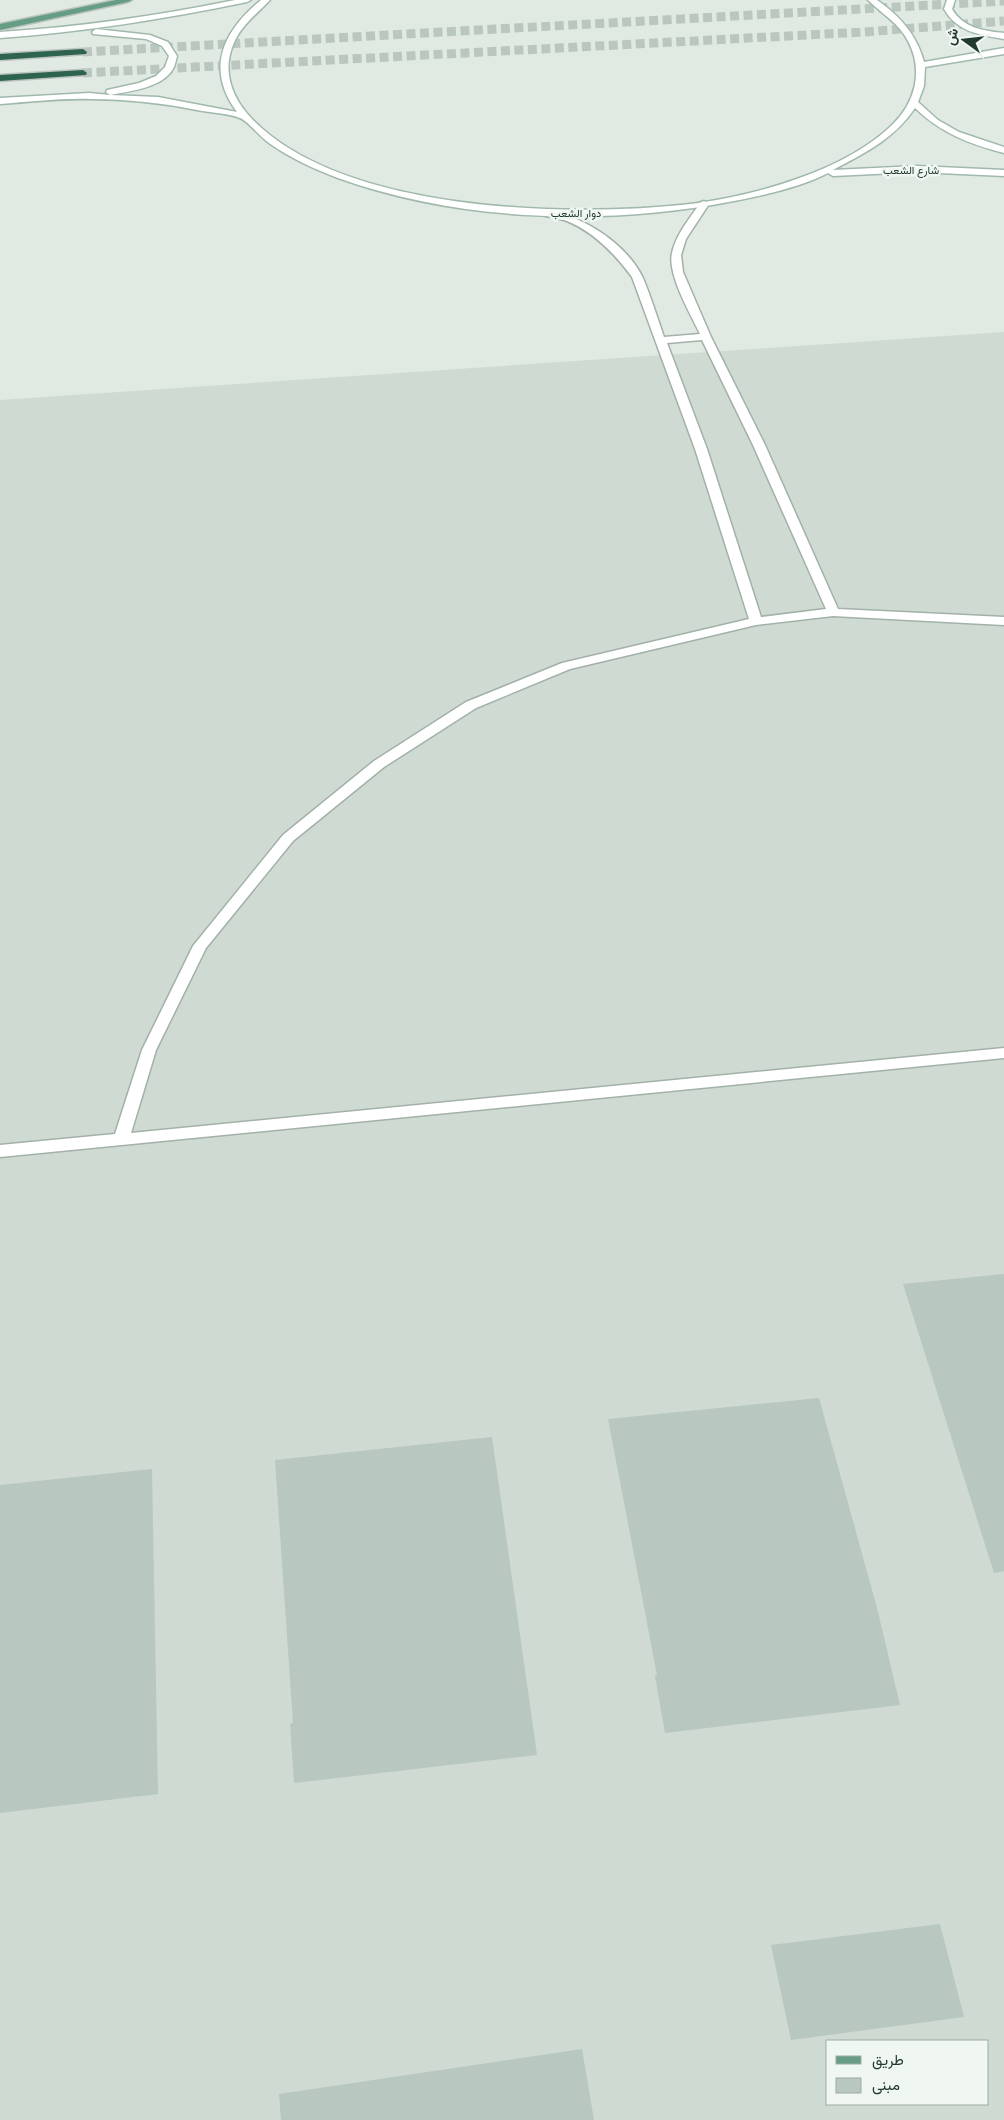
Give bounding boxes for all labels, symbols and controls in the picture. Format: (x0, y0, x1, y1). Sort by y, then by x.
north arrow (939, 15, 989, 65)
text: ش (942, 26, 962, 47)
street label: شارع الشعب (883, 164, 939, 178)
street label: دوار الشعب (551, 207, 601, 220)
legend (826, 2040, 989, 2105)
text: طريق (872, 2051, 904, 2070)
text: مبنى (872, 2076, 900, 2095)

